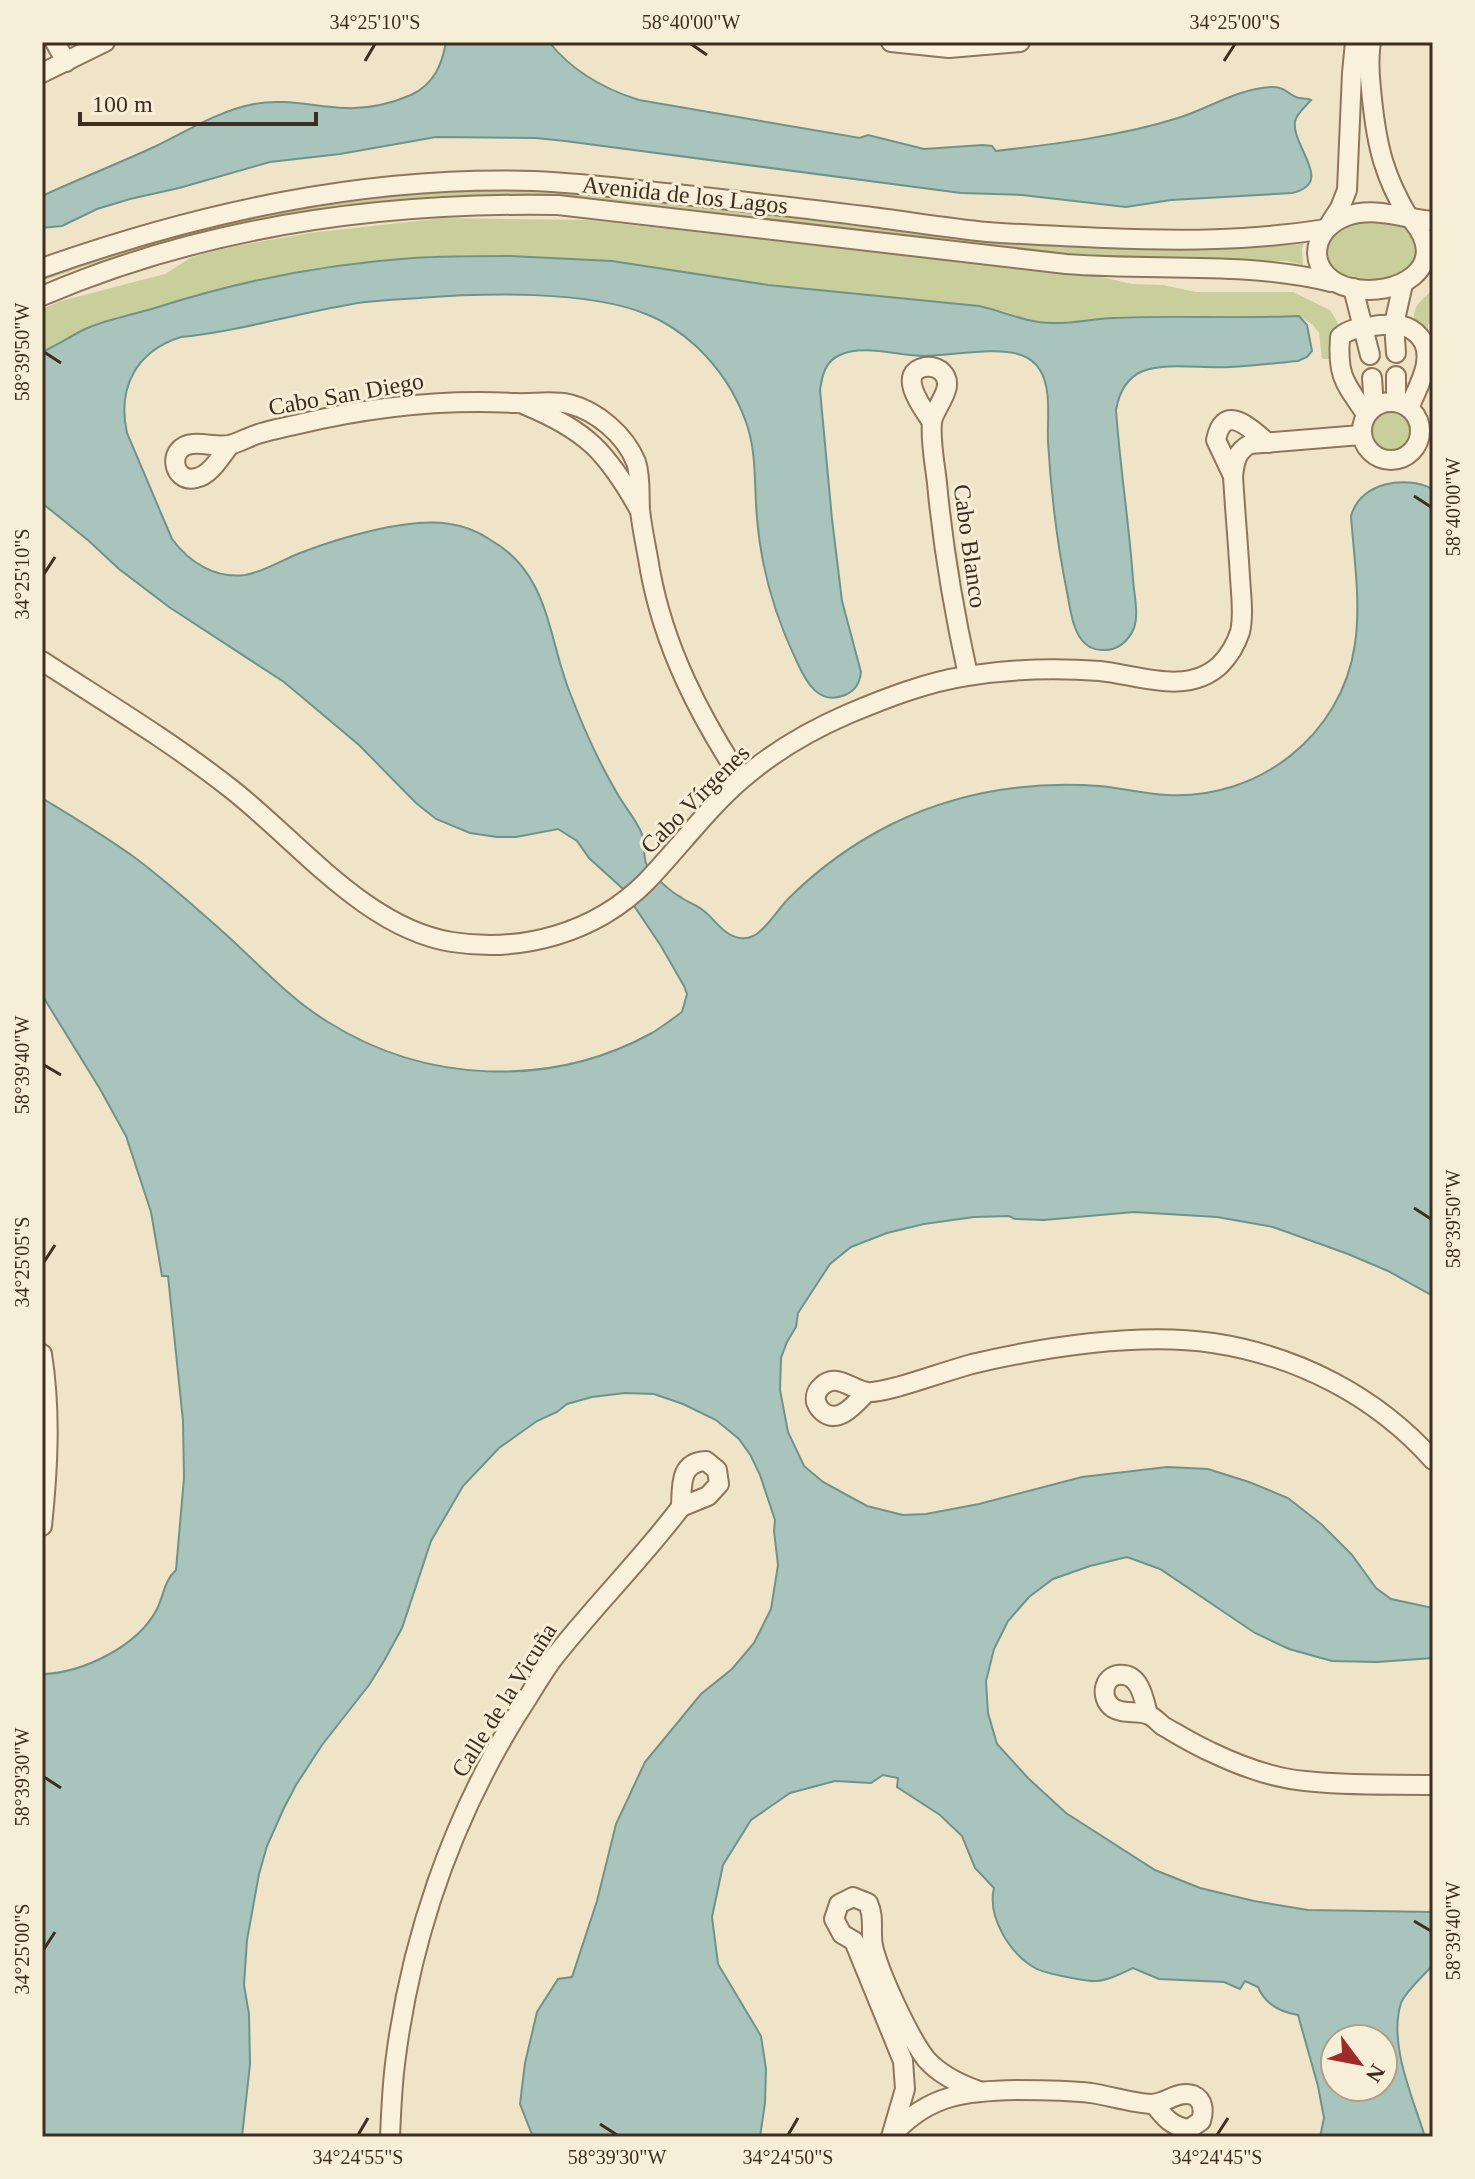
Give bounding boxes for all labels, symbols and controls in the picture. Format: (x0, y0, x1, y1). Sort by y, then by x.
text: 34°25'10"S (330, 11, 420, 33)
text: 58°40'00"W (642, 11, 740, 33)
text: 34°25'00"S (1190, 11, 1280, 33)
scale bar (80, 76, 316, 126)
text: 100 m (92, 91, 153, 117)
street label: Avenida de los Lagos (581, 171, 789, 219)
text: 58°39'50"W (11, 303, 33, 401)
street label: Cabo San Diego (266, 368, 426, 420)
text: 58°40'00"W (1442, 458, 1464, 556)
street label: Cabo Blanco (948, 482, 992, 610)
text: 34°25'10"S (11, 529, 33, 619)
street label: Cabo Vírgenes (635, 739, 755, 859)
text: 58°39'40"W (11, 1016, 33, 1114)
text: 58°39'50"W (1442, 1170, 1464, 1268)
text: 34°25'05"S (11, 1217, 33, 1307)
street label: Calle de la Vicuña (446, 1618, 562, 1782)
text: 58°39'30"W (11, 1728, 33, 1826)
text: 58°39'40"W (1442, 1882, 1464, 1980)
text: 34°25'00"S (11, 1904, 33, 1994)
north arrow (1319, 2023, 1399, 2103)
text: N (1361, 2060, 1390, 2087)
text: 34°24'55"S (313, 2146, 403, 2168)
text: 58°39'30"W (568, 2146, 666, 2168)
text: 34°24'50"S (743, 2146, 833, 2168)
text: 34°24'45"S (1172, 2146, 1262, 2168)

